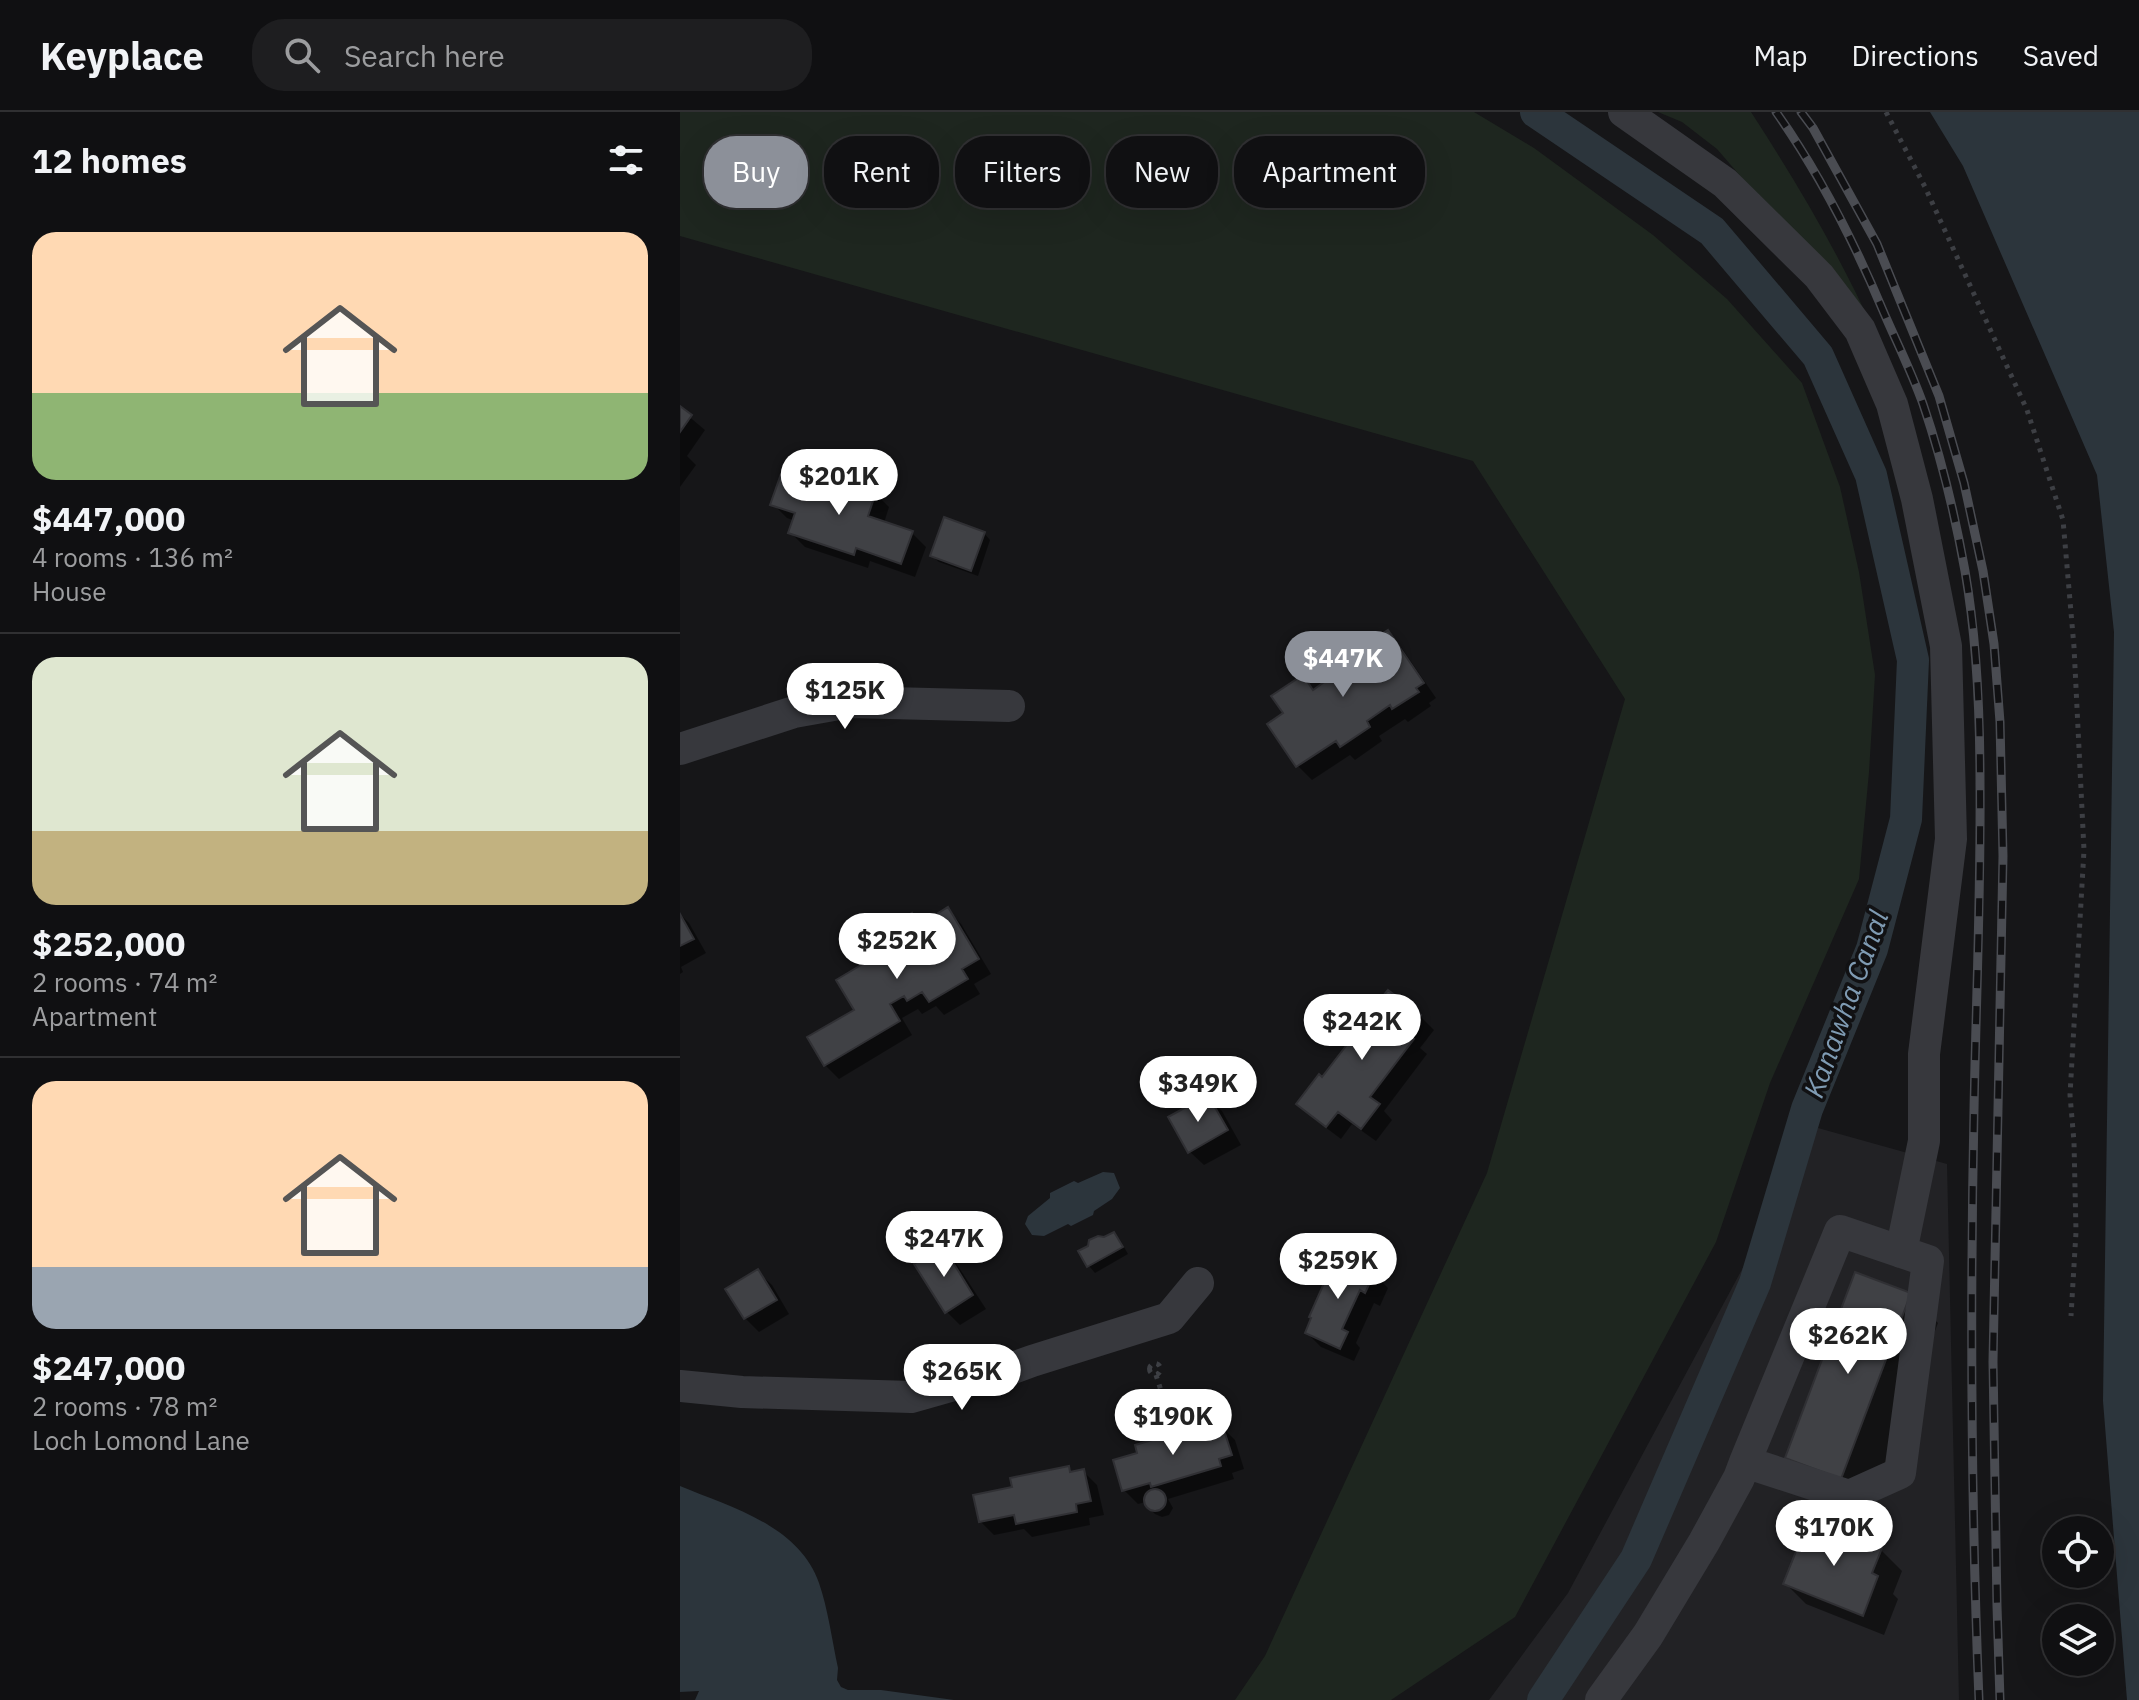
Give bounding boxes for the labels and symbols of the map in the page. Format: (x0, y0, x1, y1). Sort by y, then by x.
pin: $201K (783, 449, 895, 517)
pin: $447K (1287, 631, 1399, 699)
pin: $125K (789, 663, 901, 731)
water label: Kanawha Canal (1795, 905, 1897, 1102)
pin: $252K (841, 913, 953, 981)
pin: $242K (1306, 994, 1418, 1062)
pin: $349K (1142, 1056, 1254, 1124)
pin: $247K (888, 1211, 1000, 1279)
pin: $259K (1282, 1233, 1394, 1301)
pin: $262K (1792, 1308, 1904, 1376)
pin: $265K (906, 1344, 1018, 1412)
pin: $190K (1117, 1389, 1229, 1457)
pin: $170K (1778, 1500, 1890, 1568)

